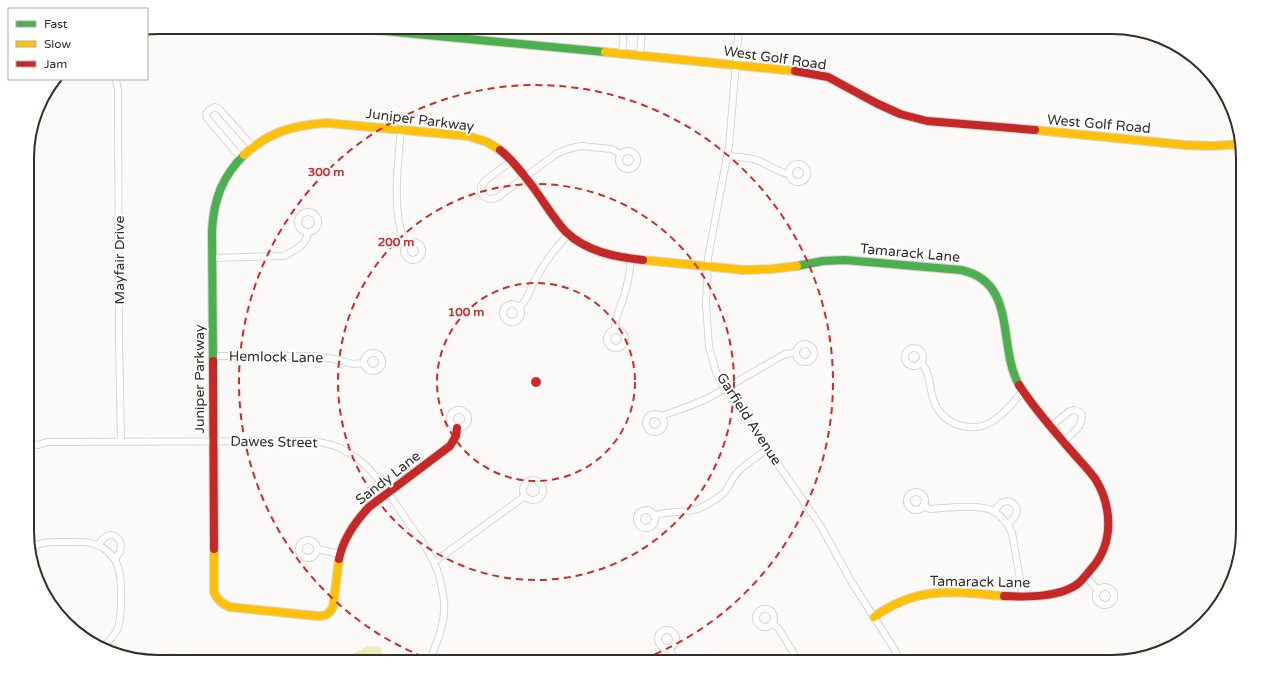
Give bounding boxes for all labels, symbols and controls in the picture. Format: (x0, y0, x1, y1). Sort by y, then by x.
legend (8, 8, 148, 80)
text: Fast (44, 17, 68, 31)
text: Slow (44, 37, 71, 51)
street label: West Golf Road (722, 42, 828, 74)
text: Jam (44, 57, 67, 71)
street label: Juniper Parkway (365, 105, 476, 135)
street label: West Golf Road (1047, 111, 1151, 137)
text: 300 m (308, 165, 344, 179)
street label: Mayfair Drive (111, 216, 128, 304)
text: 200 m (378, 235, 414, 249)
street label: Tamarack Lane (859, 240, 961, 266)
text: 100 m (448, 305, 484, 319)
street label: Juniper Parkway (191, 324, 208, 434)
street label: Hemlock Lane (229, 348, 323, 366)
street label: Garfield Avenue (713, 370, 785, 468)
centre of rings (529, 375, 543, 389)
street label: Dawes Street (230, 433, 318, 451)
street label: Sandy Lane (352, 447, 424, 509)
street label: Tamarack Lane (930, 573, 1030, 591)

